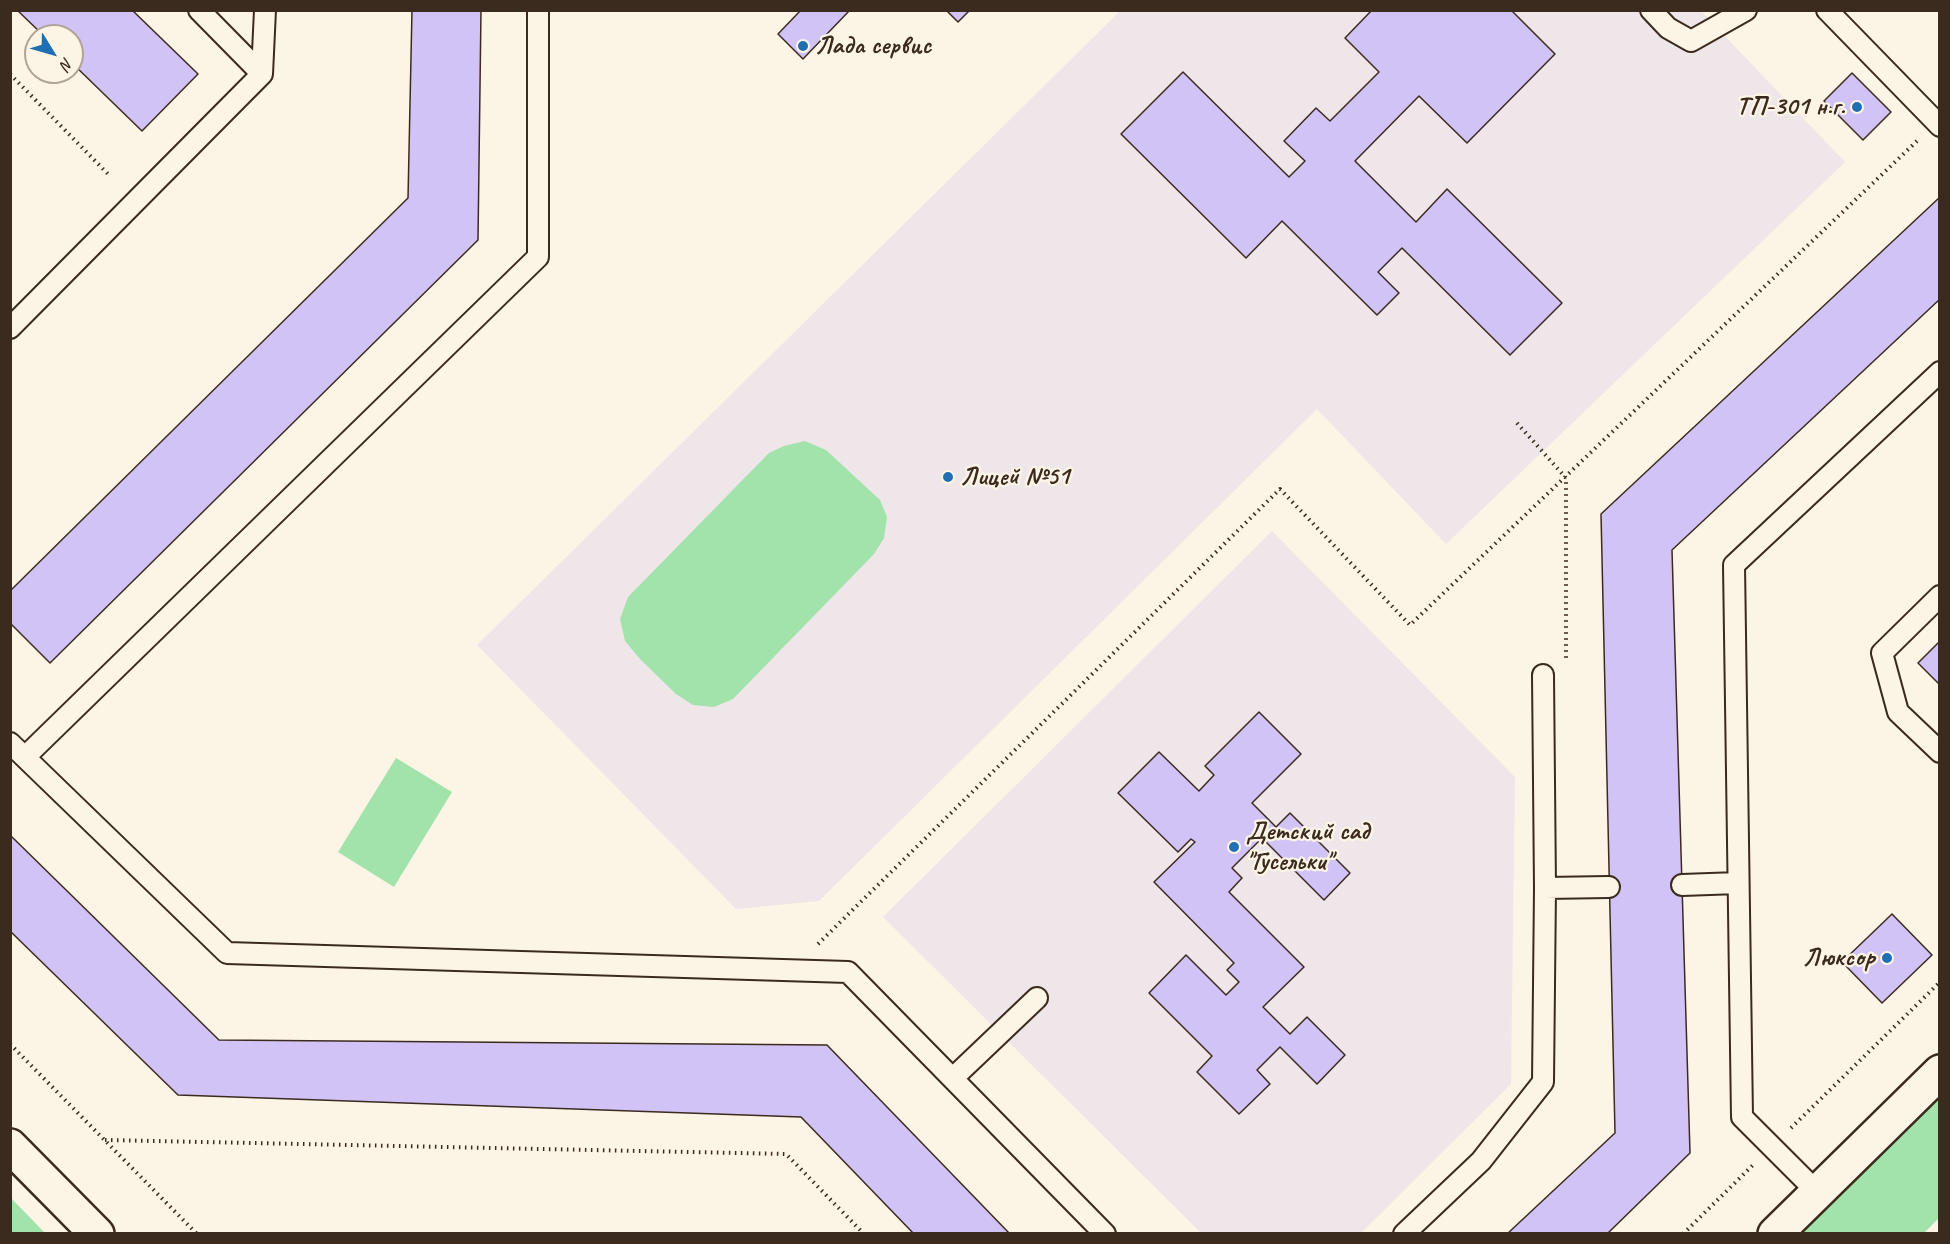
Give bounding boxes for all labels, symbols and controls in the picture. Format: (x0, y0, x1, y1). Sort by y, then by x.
north arrow (24, 24, 84, 84)
place label: Лада сервис (815, 30, 931, 62)
marker: Лада сервис (796, 39, 810, 53)
text: N (56, 54, 78, 74)
place label: ТП-301 н.г. (1736, 91, 1845, 123)
marker: ТП-301 н.г. (1850, 100, 1864, 114)
place label: Лицей №51 (960, 461, 1069, 493)
marker: Лицей №51 (941, 470, 955, 484)
place label: Детский сад "Гусельки" (1246, 816, 1369, 878)
marker: Детский сад "Гусельки" (1227, 840, 1241, 854)
place label: Люксор (1803, 942, 1875, 974)
marker: Люксор (1880, 951, 1894, 965)

